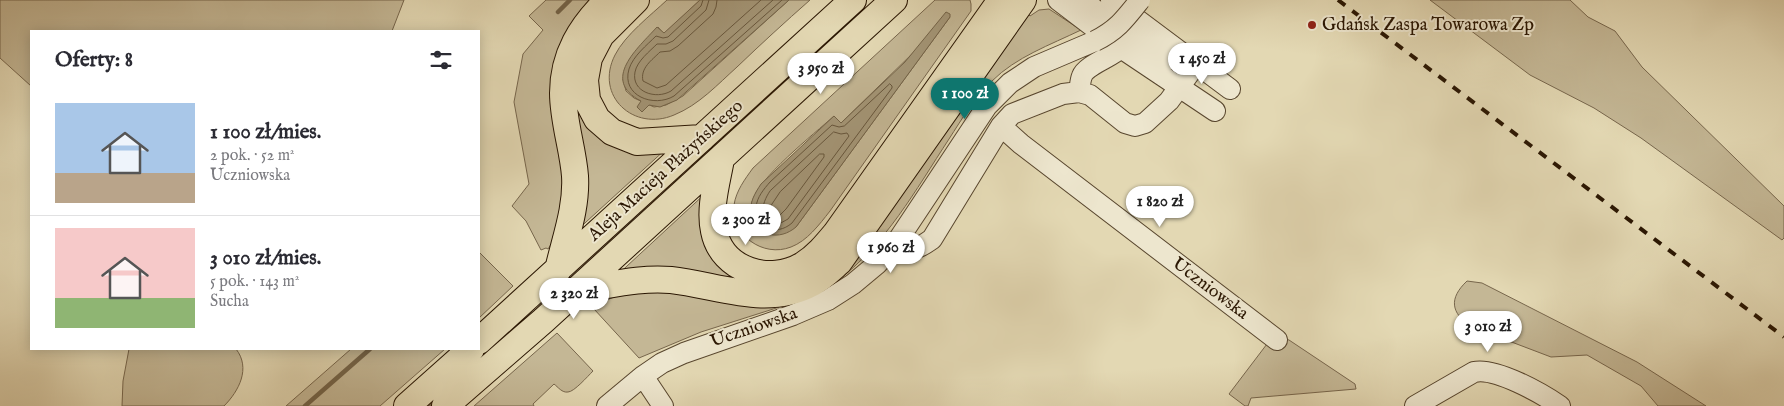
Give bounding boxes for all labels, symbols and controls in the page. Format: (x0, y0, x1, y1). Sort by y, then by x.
place label: Gdańsk Zaspa Towarowa Zp (1322, 14, 1534, 37)
marker: Gdańsk Zaspa Towarowa Zp (1306, 19, 1318, 31)
pin: 1 450 zł (1150, 42, 1254, 85)
icon: filters (427, 46, 455, 74)
text: Oferty: 8 (55, 47, 133, 74)
text: 1 450 zł (1179, 49, 1225, 69)
pin: 3 950 zł (769, 52, 873, 95)
text: 3 950 zł (798, 59, 844, 79)
pin: 1 100 zł (913, 78, 1017, 120)
text: 1 100 zł (942, 84, 988, 104)
street label: Aleja Macieja Płażyńskiego (583, 95, 749, 247)
text: 1 100 zł/mies. (210, 119, 321, 146)
icon: home (95, 123, 155, 183)
text: 2 pok. · 52 m² (210, 146, 295, 166)
text: Uczniowska (210, 166, 290, 186)
pin: 1 820 zł (1108, 186, 1212, 228)
text: 1 820 zł (1137, 192, 1183, 212)
pin: 2 300 zł (694, 204, 798, 246)
text: 2 300 zł (722, 210, 770, 230)
pin: 1 960 zł (839, 232, 943, 274)
text: 1 960 zł (868, 238, 914, 258)
text: 3 010 zł/mies. (210, 245, 321, 272)
icon: home (95, 248, 155, 308)
street label: Uczniowska (1167, 253, 1253, 325)
text: 5 pok. · 143 m² (210, 272, 299, 292)
pin: 2 320 zł (522, 278, 626, 320)
text: 2 320 zł (550, 284, 598, 304)
text: Sucha (210, 292, 249, 312)
street label: Uczniowska (708, 302, 801, 354)
pin: 3 010 zł (1436, 310, 1540, 353)
text: 3 010 zł (1465, 317, 1511, 337)

